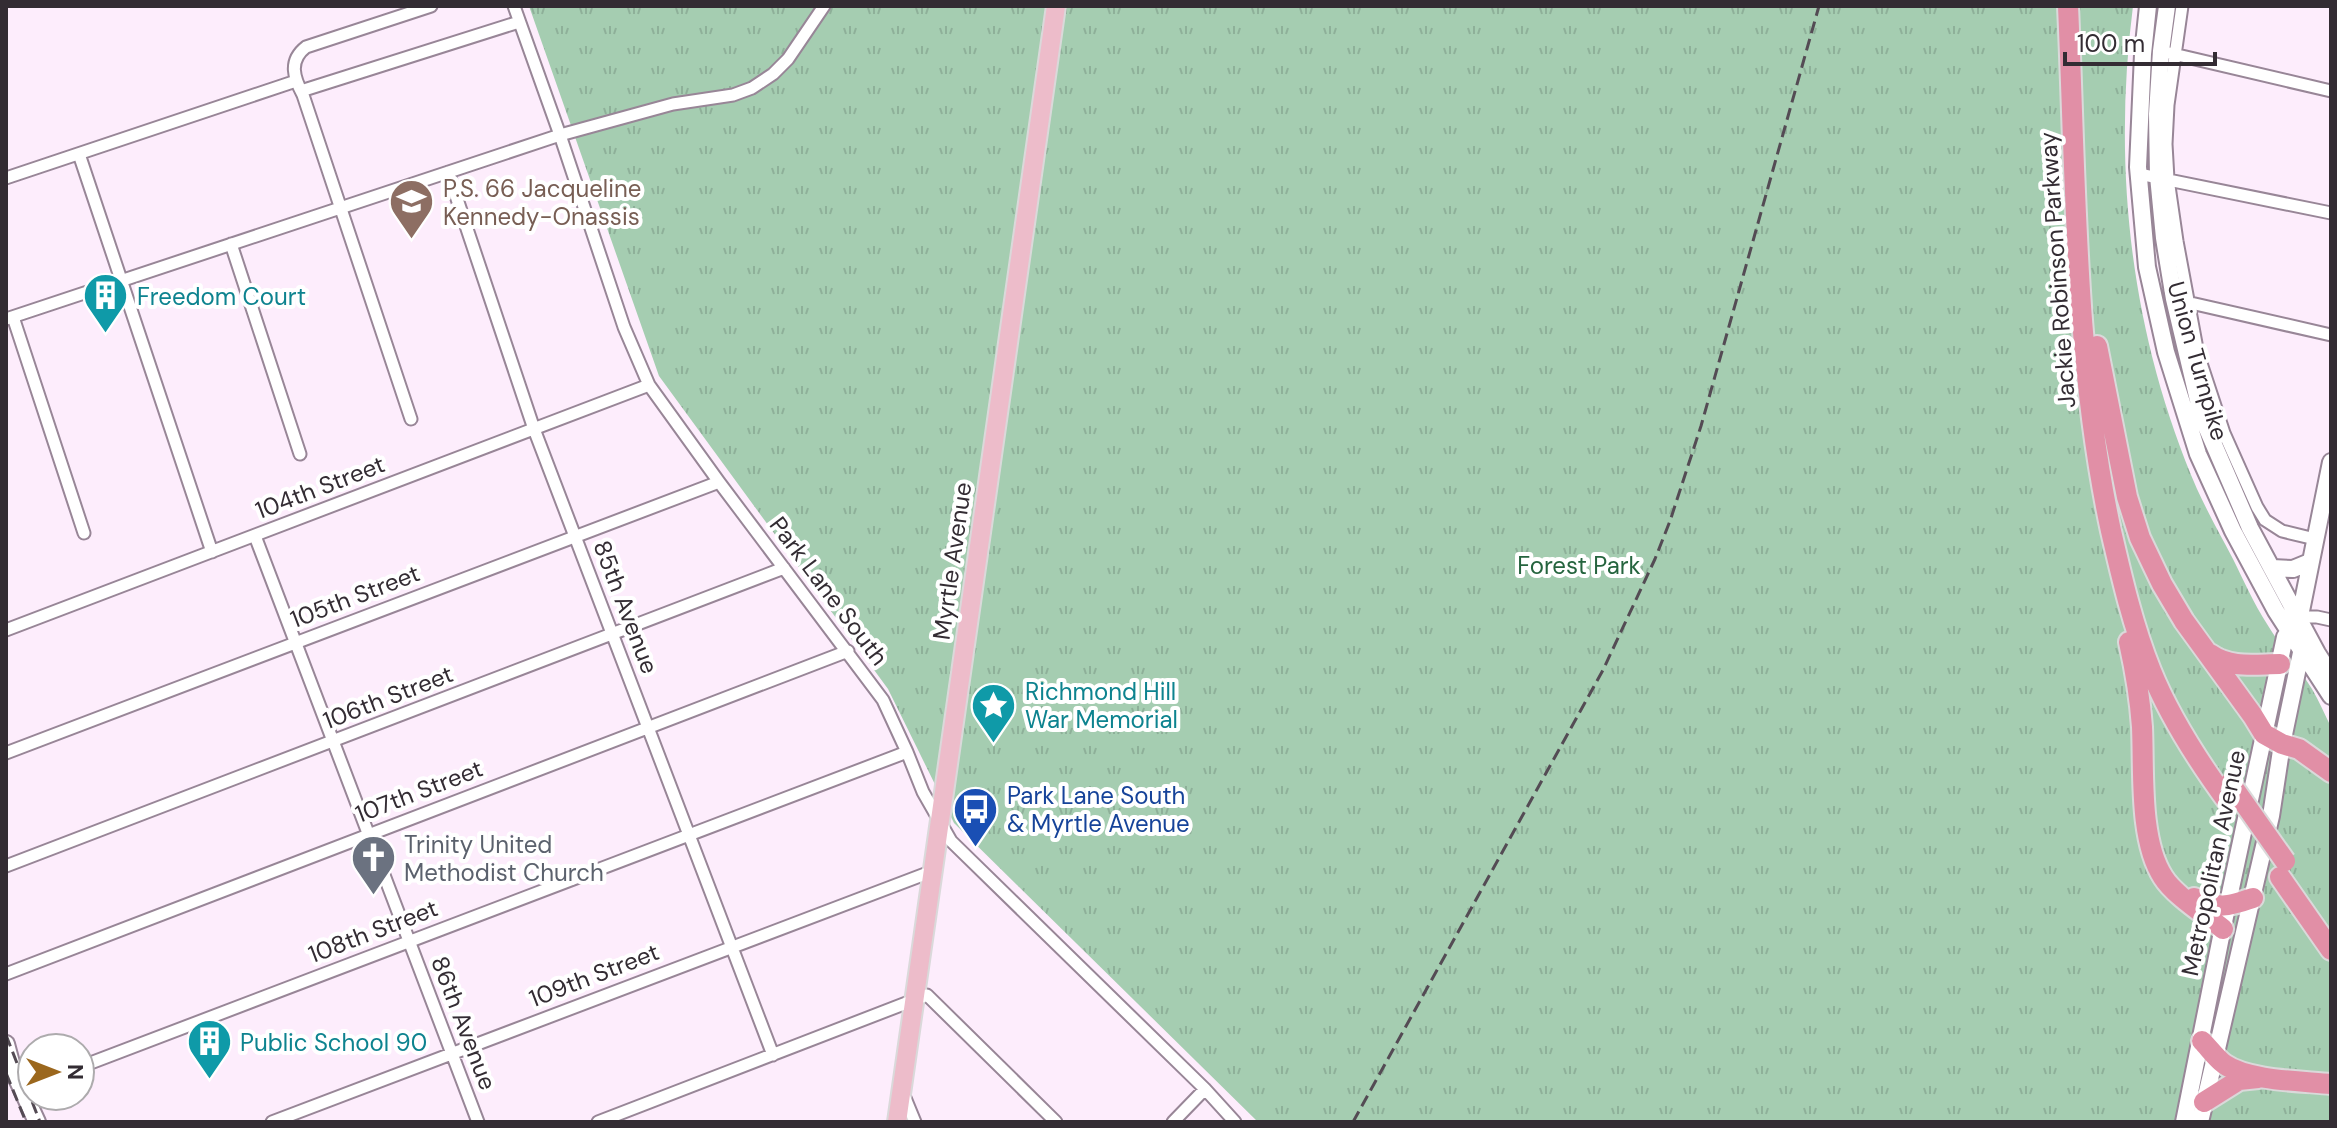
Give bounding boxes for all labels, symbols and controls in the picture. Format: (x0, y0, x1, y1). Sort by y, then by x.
scale bar (2065, 16, 2215, 66)
text: 100 m (2077, 28, 2145, 59)
street label: Jackie Robinson Parkway (2032, 131, 2082, 409)
place label: P.S. 66 Jacqueline Kennedy-Onassis (443, 173, 641, 232)
school or university icon: P.S. 66 Jacqueline Kennedy-Onassis (388, 178, 436, 241)
building icon: Freedom Court (82, 272, 130, 335)
street label: Union Turnpike (2161, 278, 2235, 444)
place label: Freedom Court (137, 281, 306, 312)
street label: 104th Street (251, 448, 389, 526)
street label: Myrtle Avenue (926, 480, 978, 642)
street label: Park Lane South (763, 510, 895, 672)
street label: 85th Avenue (586, 536, 666, 678)
park label: Forest Park (1517, 550, 1641, 581)
street label: 105th Street (286, 557, 424, 635)
street label: 106th Street (319, 658, 457, 736)
place label: Richmond Hill War Memorial (1025, 676, 1178, 735)
place icon: Richmond Hill War Memorial (970, 681, 1018, 744)
street label: Metropolitan Avenue (2174, 747, 2252, 979)
street label: 107th Street (351, 753, 487, 829)
place label: Park Lane South & Myrtle Avenue (1007, 780, 1190, 839)
bus stop icon: Park Lane South & Myrtle Avenue (952, 785, 1000, 848)
place label: Trinity United Methodist Church (404, 829, 604, 888)
church icon: Trinity United Methodist Church (349, 834, 397, 897)
street label: 108th Street (304, 892, 442, 970)
street label: 109th Street (525, 936, 663, 1014)
street label: 86th Avenue (424, 952, 504, 1094)
building icon: Public School 90 (185, 1018, 233, 1081)
place label: Public School 90 (240, 1027, 427, 1058)
north arrow (16, 1032, 96, 1112)
text: N (61, 1064, 90, 1080)

